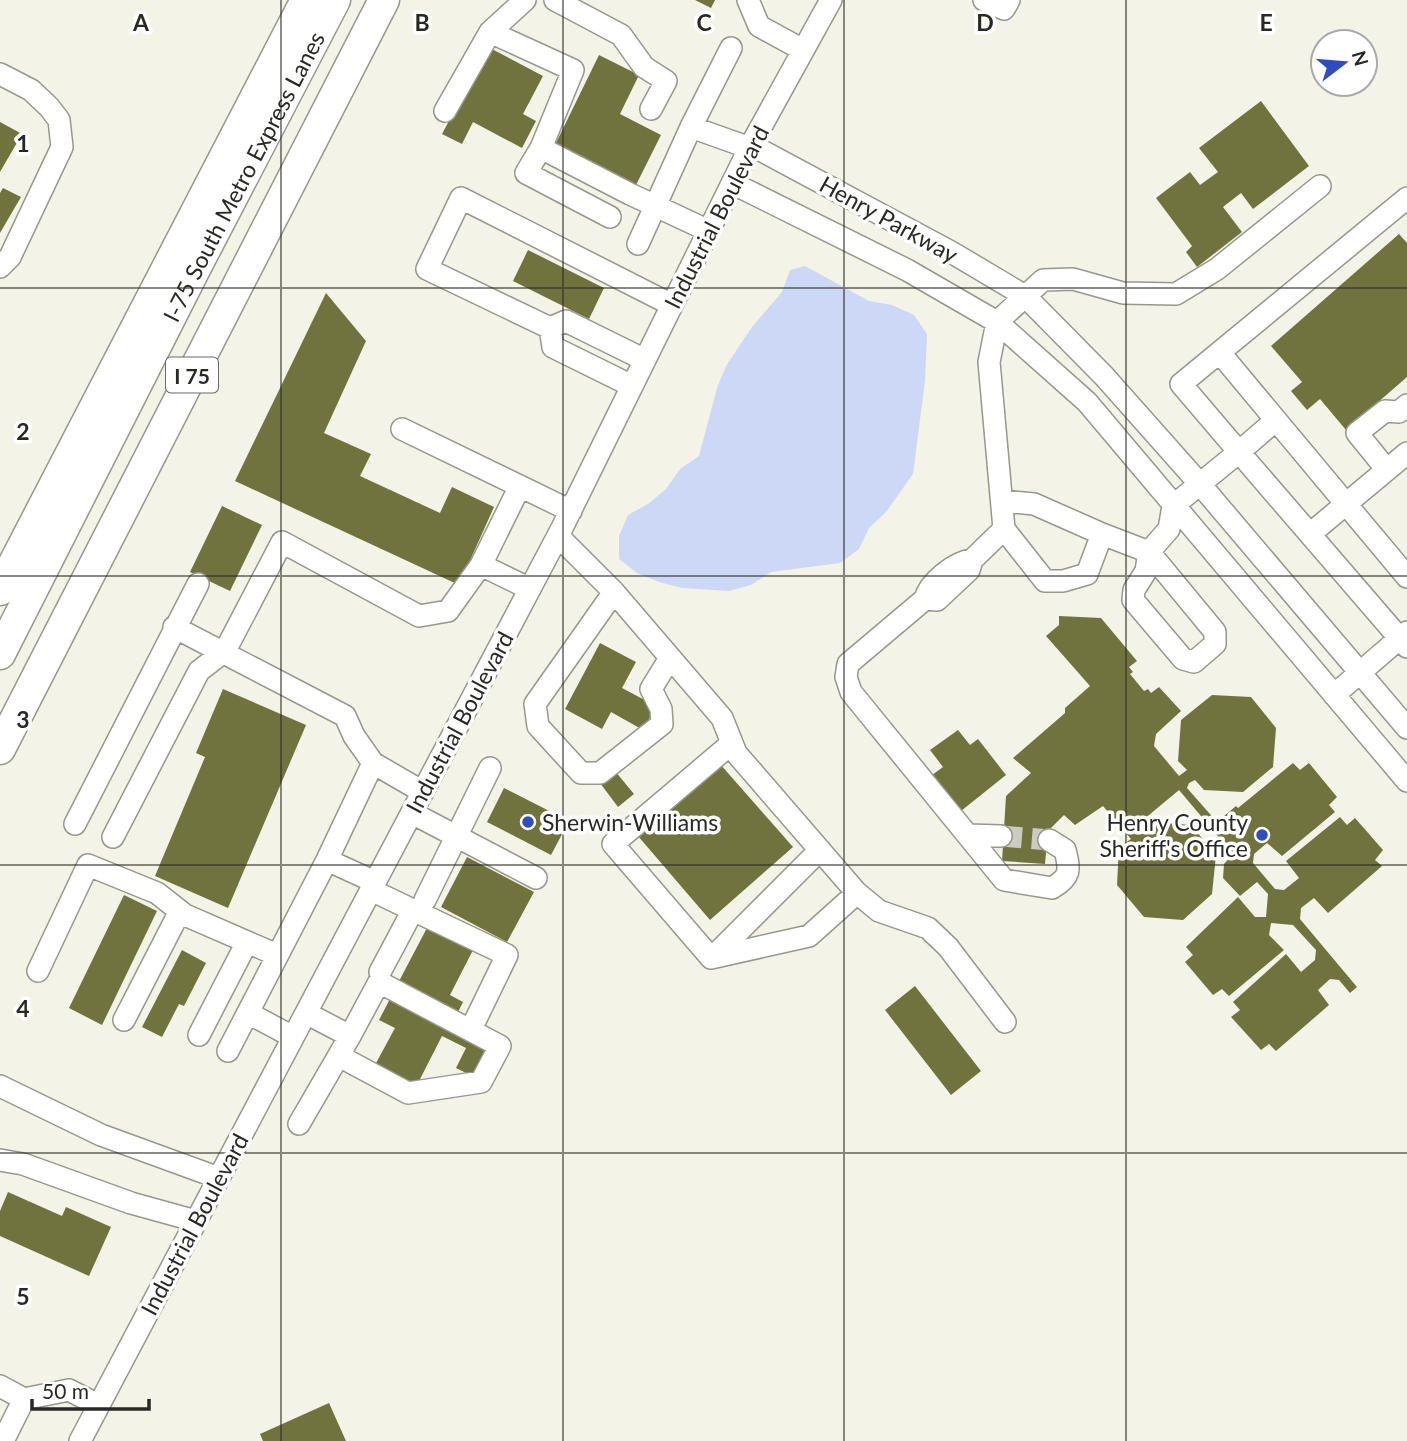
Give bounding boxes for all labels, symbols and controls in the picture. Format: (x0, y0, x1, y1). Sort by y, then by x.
text: A (132, 8, 150, 36)
text: B (414, 8, 430, 36)
text: C (696, 8, 712, 36)
text: D (976, 8, 994, 36)
text: E (1259, 8, 1273, 36)
street label: I-75 South Metro Express Lanes (157, 27, 330, 326)
north arrow (1309, 28, 1379, 98)
text: N (1348, 48, 1374, 68)
street label: Industrial Boulevard (658, 121, 774, 313)
text: 1 (16, 129, 30, 157)
street label: Henry Parkway (815, 170, 963, 269)
road number: I 75 (166, 358, 218, 392)
text: 2 (16, 417, 30, 445)
street label: Industrial Boulevard (399, 627, 519, 817)
text: 3 (16, 705, 30, 733)
place label: Sherwin-Williams (542, 808, 718, 836)
place label: Henry County Sheriff's Office (1100, 808, 1248, 862)
marker: Sherwin-Williams (520, 814, 536, 830)
marker: Henry County Sheriff's Office (1254, 827, 1270, 843)
text: 4 (16, 994, 30, 1022)
street label: Industrial Boulevard (134, 1129, 254, 1319)
text: 5 (16, 1282, 30, 1310)
scale bar (32, 1368, 149, 1412)
text: 50 m (42, 1378, 89, 1403)

